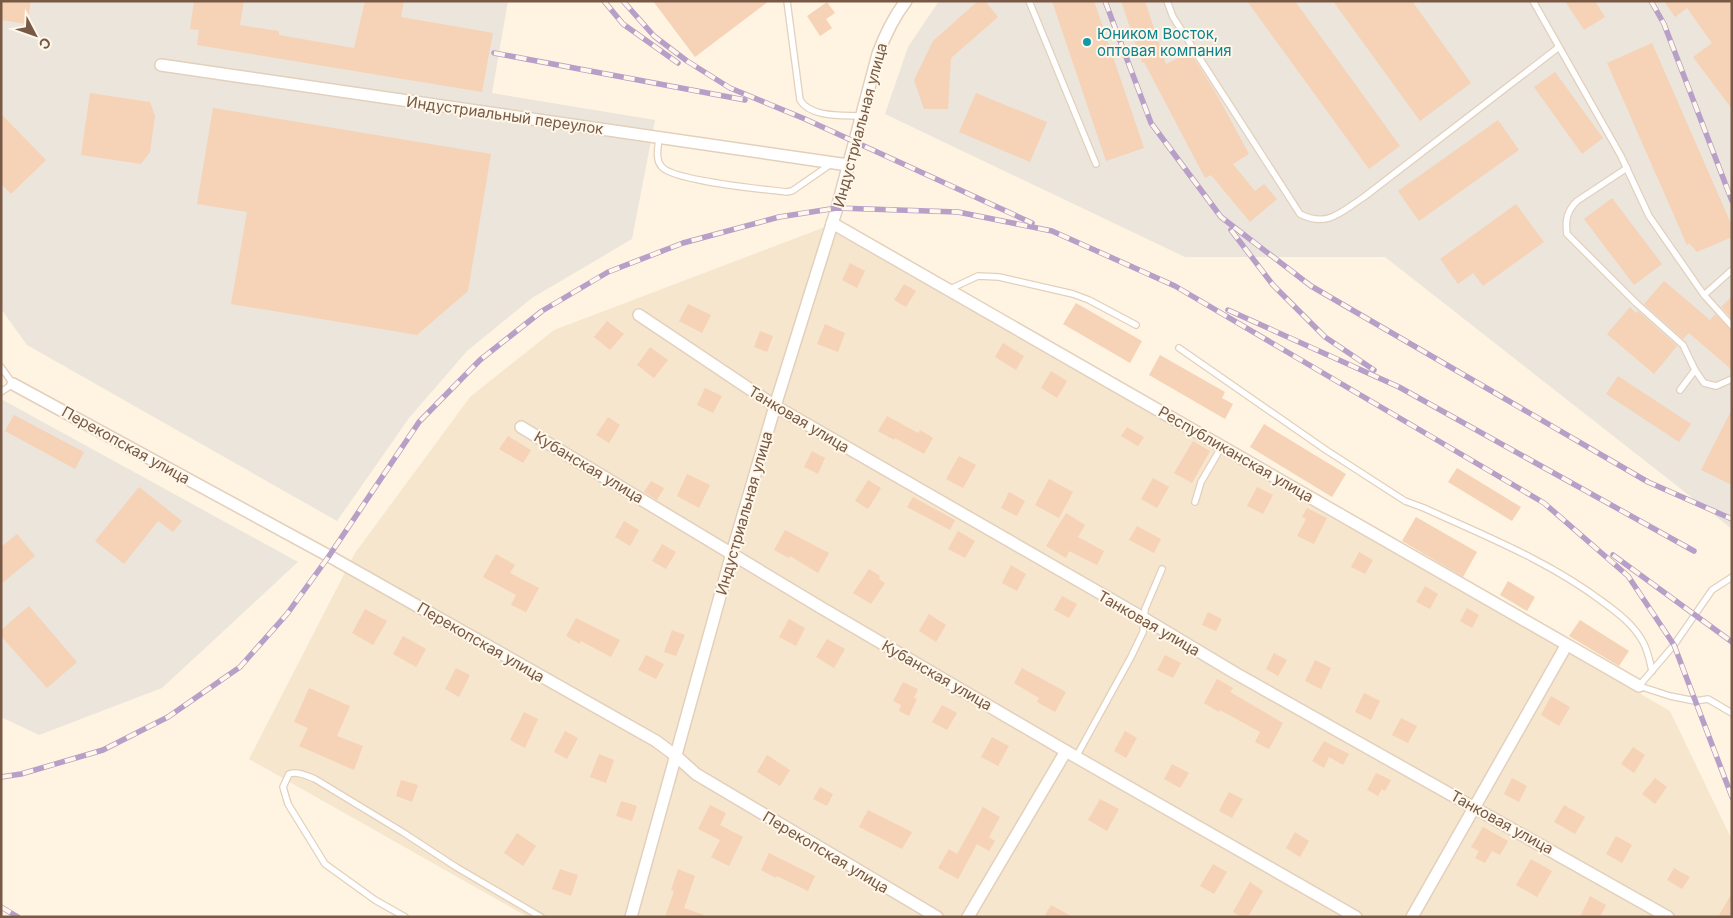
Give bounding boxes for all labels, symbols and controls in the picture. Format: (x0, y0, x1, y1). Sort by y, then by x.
north arrow (10, 10, 60, 60)
place label: Юником Восток, оптовая компания (1097, 24, 1232, 60)
text: С (35, 34, 55, 53)
marker: Юником Восток, оптовая компания (1081, 36, 1093, 48)
street label: Индустриальная улица (829, 41, 891, 209)
street label: Индустриальный переулок (405, 92, 605, 138)
street label: Танковая улица (745, 381, 853, 457)
street label: Перекопская улица (59, 402, 193, 488)
street label: Республиканская улица (1155, 402, 1317, 506)
street label: Кубанская улица (531, 427, 647, 507)
street label: Индустриальная улица (712, 429, 776, 597)
street label: Танковая улица (1095, 586, 1203, 660)
street label: Перекопская улица (414, 598, 548, 686)
street label: Кубанская улица (878, 636, 996, 714)
street label: Танковая улица (1447, 786, 1557, 858)
street label: Перекопская улица (760, 807, 892, 897)

